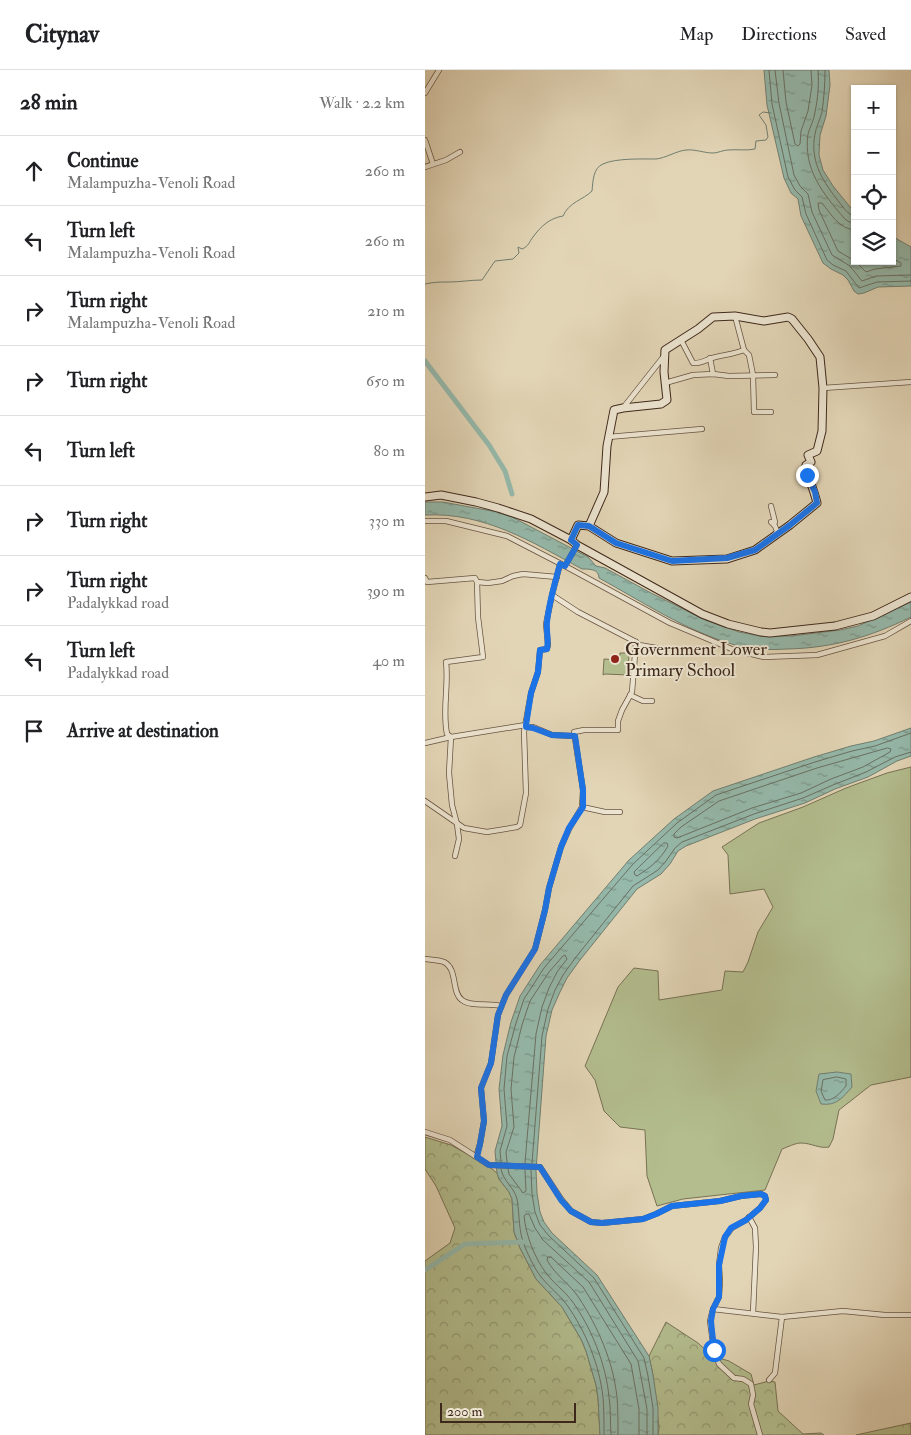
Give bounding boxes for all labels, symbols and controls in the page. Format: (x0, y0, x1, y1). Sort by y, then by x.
text: Citynav (25, 19, 99, 50)
text: Map (680, 23, 713, 46)
text: Directions (741, 23, 817, 46)
text: Saved (845, 23, 886, 46)
map controls (851, 85, 896, 265)
button: + (851, 85, 896, 130)
text: 28 min (20, 89, 78, 116)
text: Walk · 2.2 km (319, 93, 405, 113)
button: − (851, 130, 896, 175)
text: Continue (67, 149, 138, 173)
icon: ahead (20, 157, 48, 185)
text: 260 m (365, 161, 405, 181)
text: Malampuzha-Venoli Road (67, 173, 235, 193)
button: locate (851, 175, 896, 220)
text: Turn left (67, 219, 135, 243)
button: layers (851, 220, 896, 265)
icon: left (20, 227, 48, 255)
text: 260 m (365, 231, 405, 251)
text: Malampuzha-Venoli Road (67, 243, 235, 263)
text: Turn right (67, 289, 147, 313)
icon: right (20, 297, 48, 325)
text: 210 m (367, 301, 405, 321)
text: Malampuzha-Venoli Road (67, 313, 235, 333)
icon: right (20, 367, 48, 395)
text: Turn right (67, 369, 147, 393)
text: 650 m (366, 371, 405, 391)
icon: left (20, 437, 48, 465)
text: Turn left (67, 439, 135, 463)
text: 80 m (374, 441, 405, 461)
route end (796, 464, 819, 487)
icon: right (20, 507, 48, 535)
text: Turn right (67, 509, 147, 533)
text: 330 m (369, 511, 405, 531)
text: Turn right (67, 569, 147, 593)
icon: right (20, 577, 48, 605)
text: 390 m (367, 581, 405, 601)
text: Padalykkad road (67, 593, 169, 613)
place label: Government Lower Primary School (625, 638, 767, 682)
text: Turn left (67, 639, 135, 663)
icon: left (20, 647, 48, 675)
text: 40 m (372, 651, 405, 671)
marker: Government Lower Primary School (609, 653, 621, 665)
text: Padalykkad road (67, 663, 169, 683)
icon: arrive (20, 717, 48, 745)
text: Arrive at destination (67, 719, 219, 743)
route start (703, 1339, 726, 1362)
scale bar (440, 1400, 576, 1423)
text: 200 m (447, 1403, 482, 1420)

